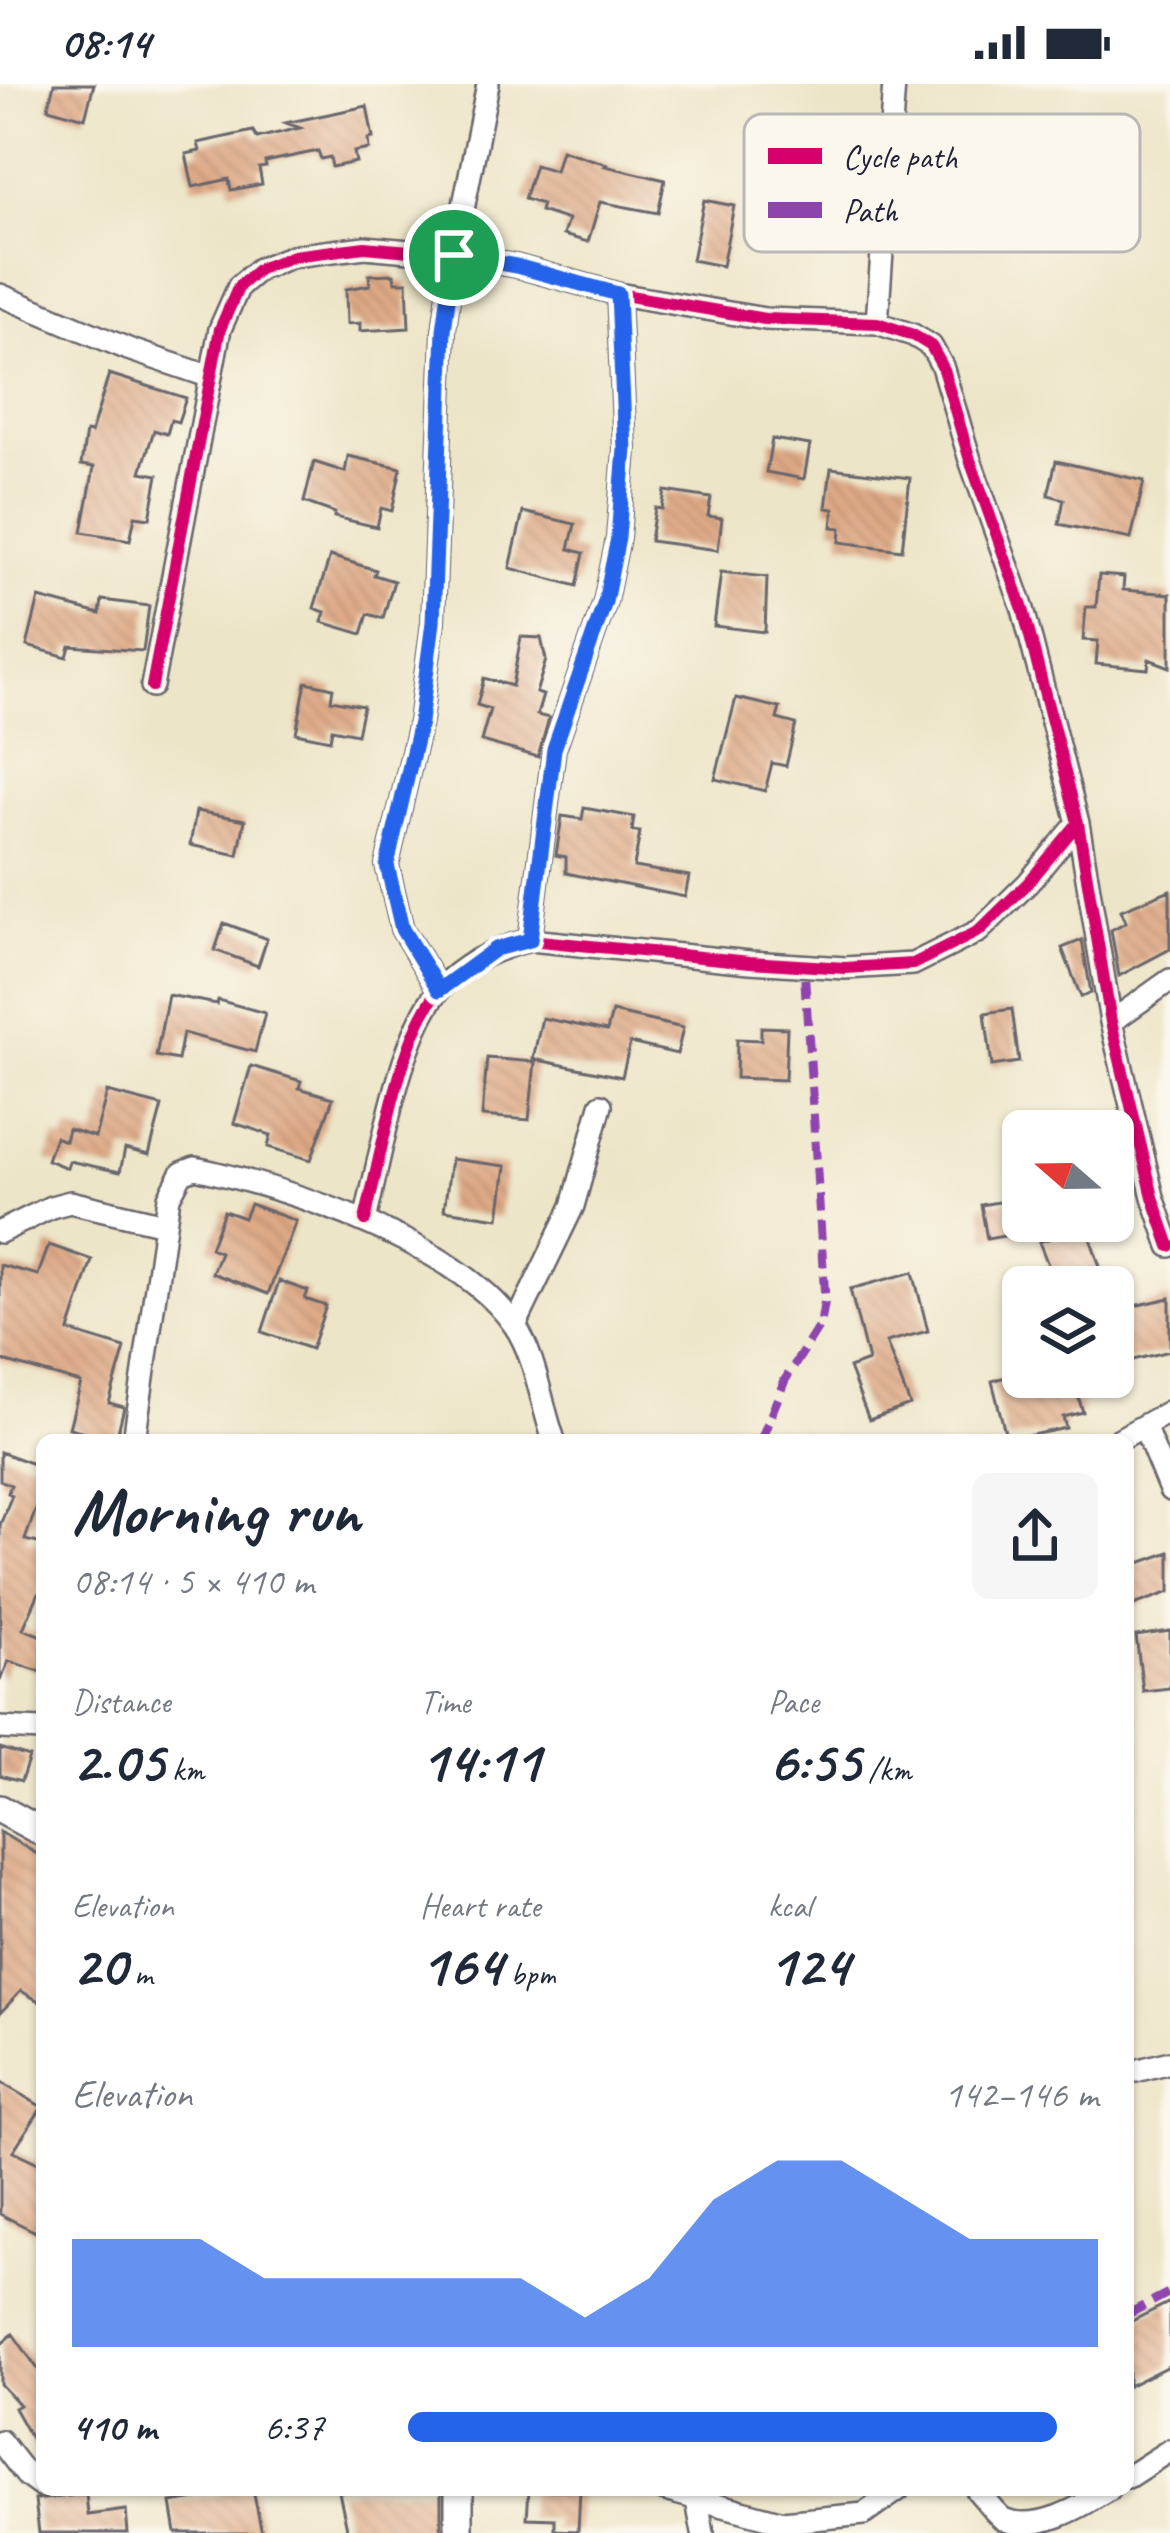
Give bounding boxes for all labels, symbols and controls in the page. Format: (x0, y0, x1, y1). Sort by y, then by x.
text: 08:14 (60, 14, 150, 71)
legend (744, 114, 1140, 252)
text: Cycle path (843, 136, 958, 178)
text: Path (843, 190, 899, 232)
pin (403, 204, 505, 306)
icon: arrive (421, 222, 487, 288)
north arrow (1002, 1110, 1134, 1242)
map controls (1002, 1110, 1134, 1398)
button: layers (1002, 1266, 1134, 1398)
text: Morning run (72, 1470, 360, 1553)
button: share (972, 1473, 1098, 1599)
text: 08:14 · 5 × 410 m (72, 1557, 314, 1606)
text: Distance (72, 1681, 170, 1723)
text: Time (420, 1681, 471, 1723)
text: Pace (768, 1681, 819, 1723)
text: 2.05 (72, 1723, 164, 1799)
text: 14:11 (420, 1723, 540, 1799)
text: 6:55 (768, 1723, 860, 1799)
text: km (164, 1749, 204, 1791)
text: /km (860, 1749, 911, 1791)
text: Elevation (72, 1885, 174, 1927)
text: Heart rate (420, 1885, 540, 1927)
text: kcal (768, 1885, 812, 1927)
text: 20 (72, 1927, 126, 2003)
text: 164 (420, 1927, 502, 2003)
text: 124 (768, 1927, 849, 2003)
text: m (126, 1953, 152, 1995)
text: bpm (502, 1953, 556, 1995)
text: Elevation (72, 2070, 192, 2119)
text: 142–146 m (944, 2070, 1098, 2119)
text: 410 m (72, 2403, 156, 2452)
text: 6:37 (264, 2403, 324, 2452)

